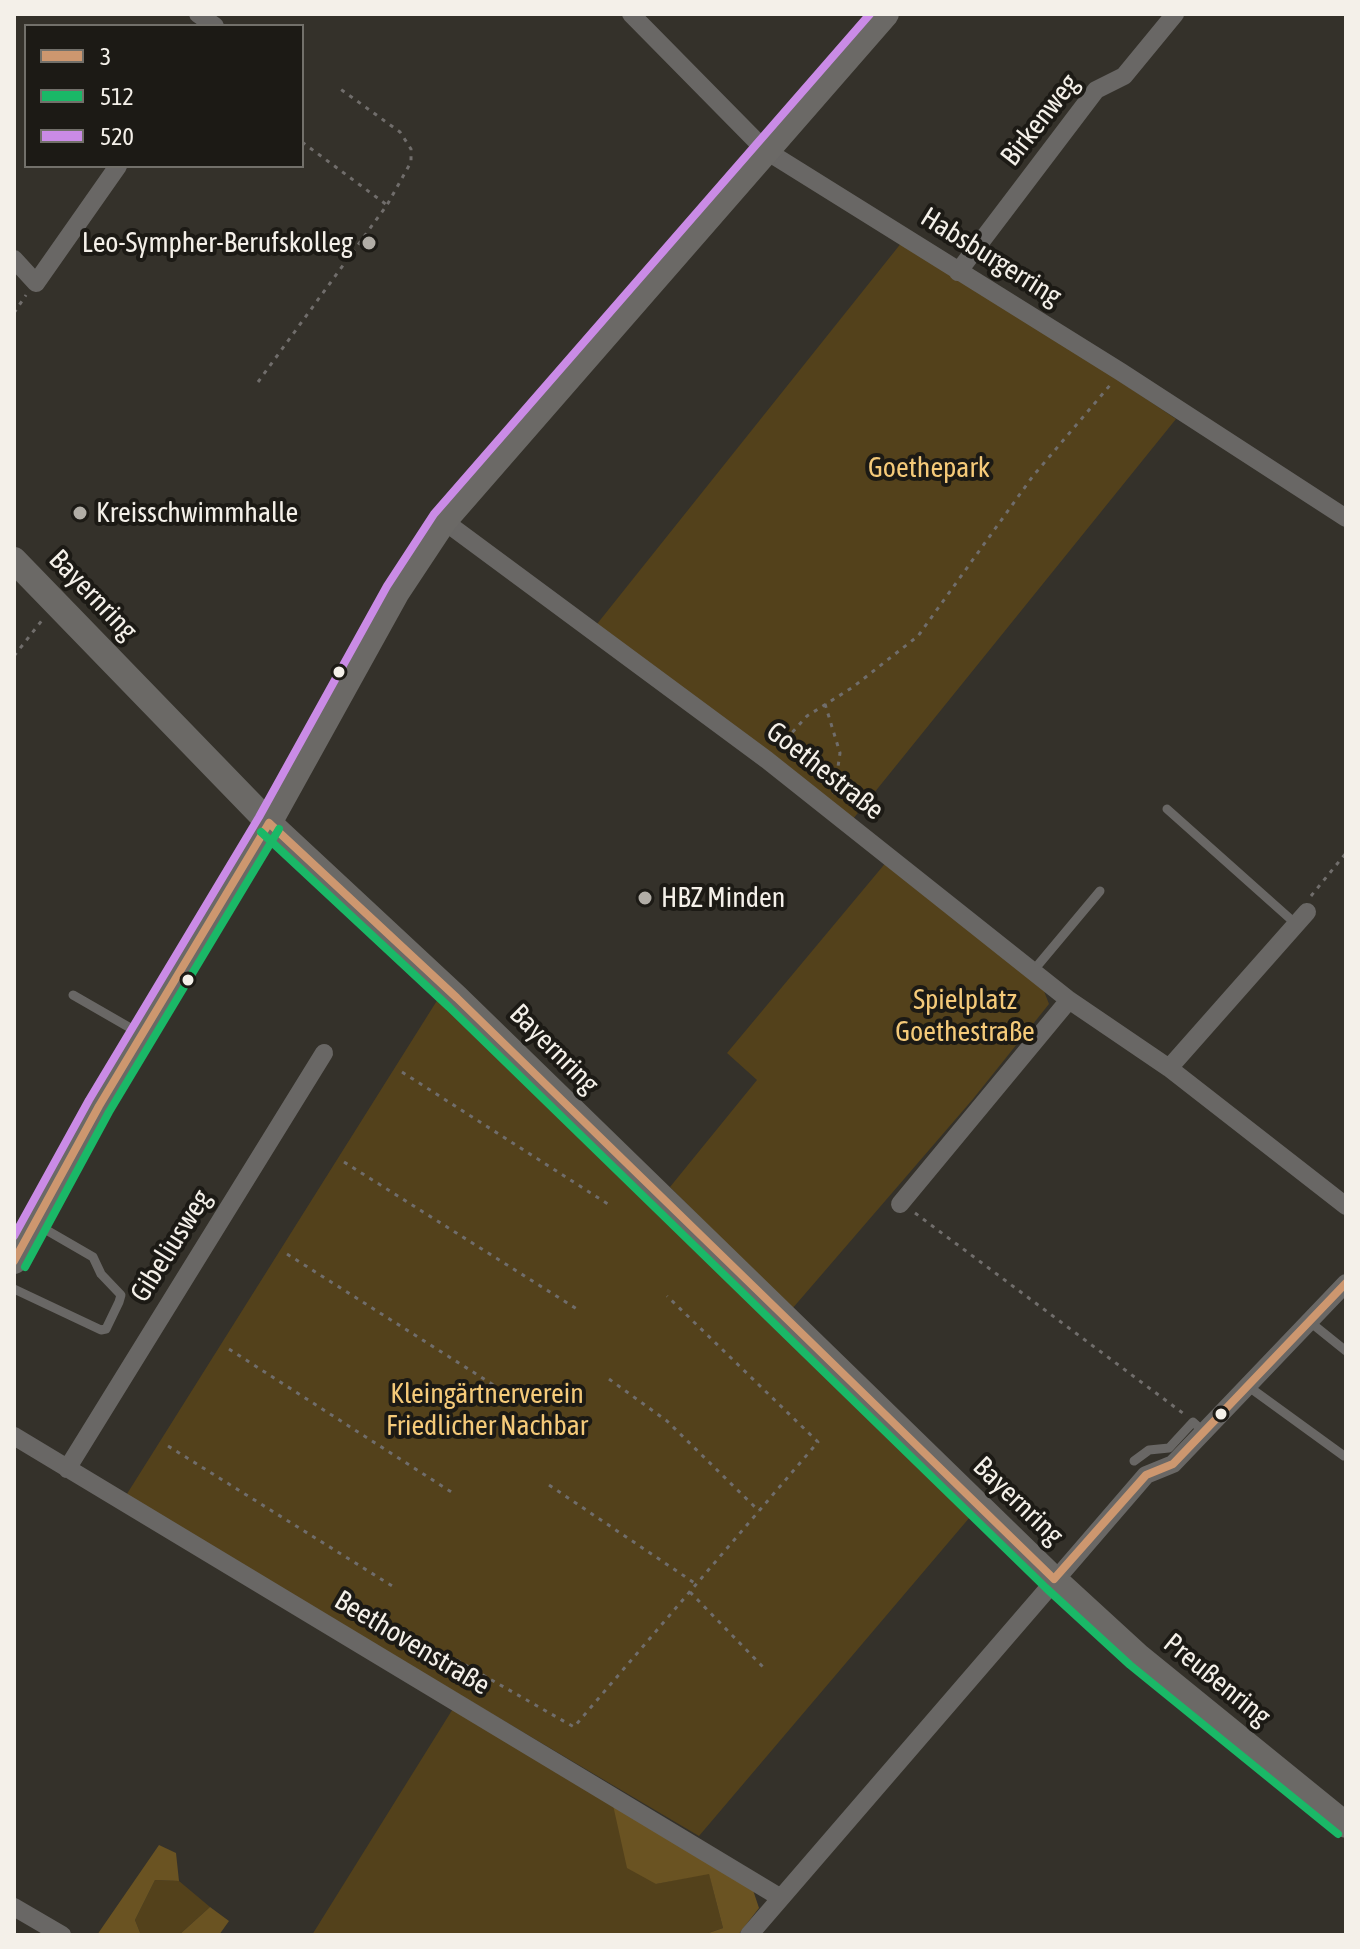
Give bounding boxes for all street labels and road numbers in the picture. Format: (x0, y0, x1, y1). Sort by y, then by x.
street label: Birkenweg (994, 67, 1086, 173)
street label: Habsburgerring (914, 201, 1068, 313)
street label: Bayernring (42, 543, 144, 647)
street label: Goethestraße (760, 715, 890, 827)
street label: Bayernring (502, 997, 606, 1101)
street label: Gibeliusweg (123, 1184, 219, 1308)
street label: Bayernring (966, 1450, 1070, 1552)
street label: Beethovenstraße (328, 1583, 496, 1703)
street label: Preußenring (1157, 1627, 1277, 1733)

